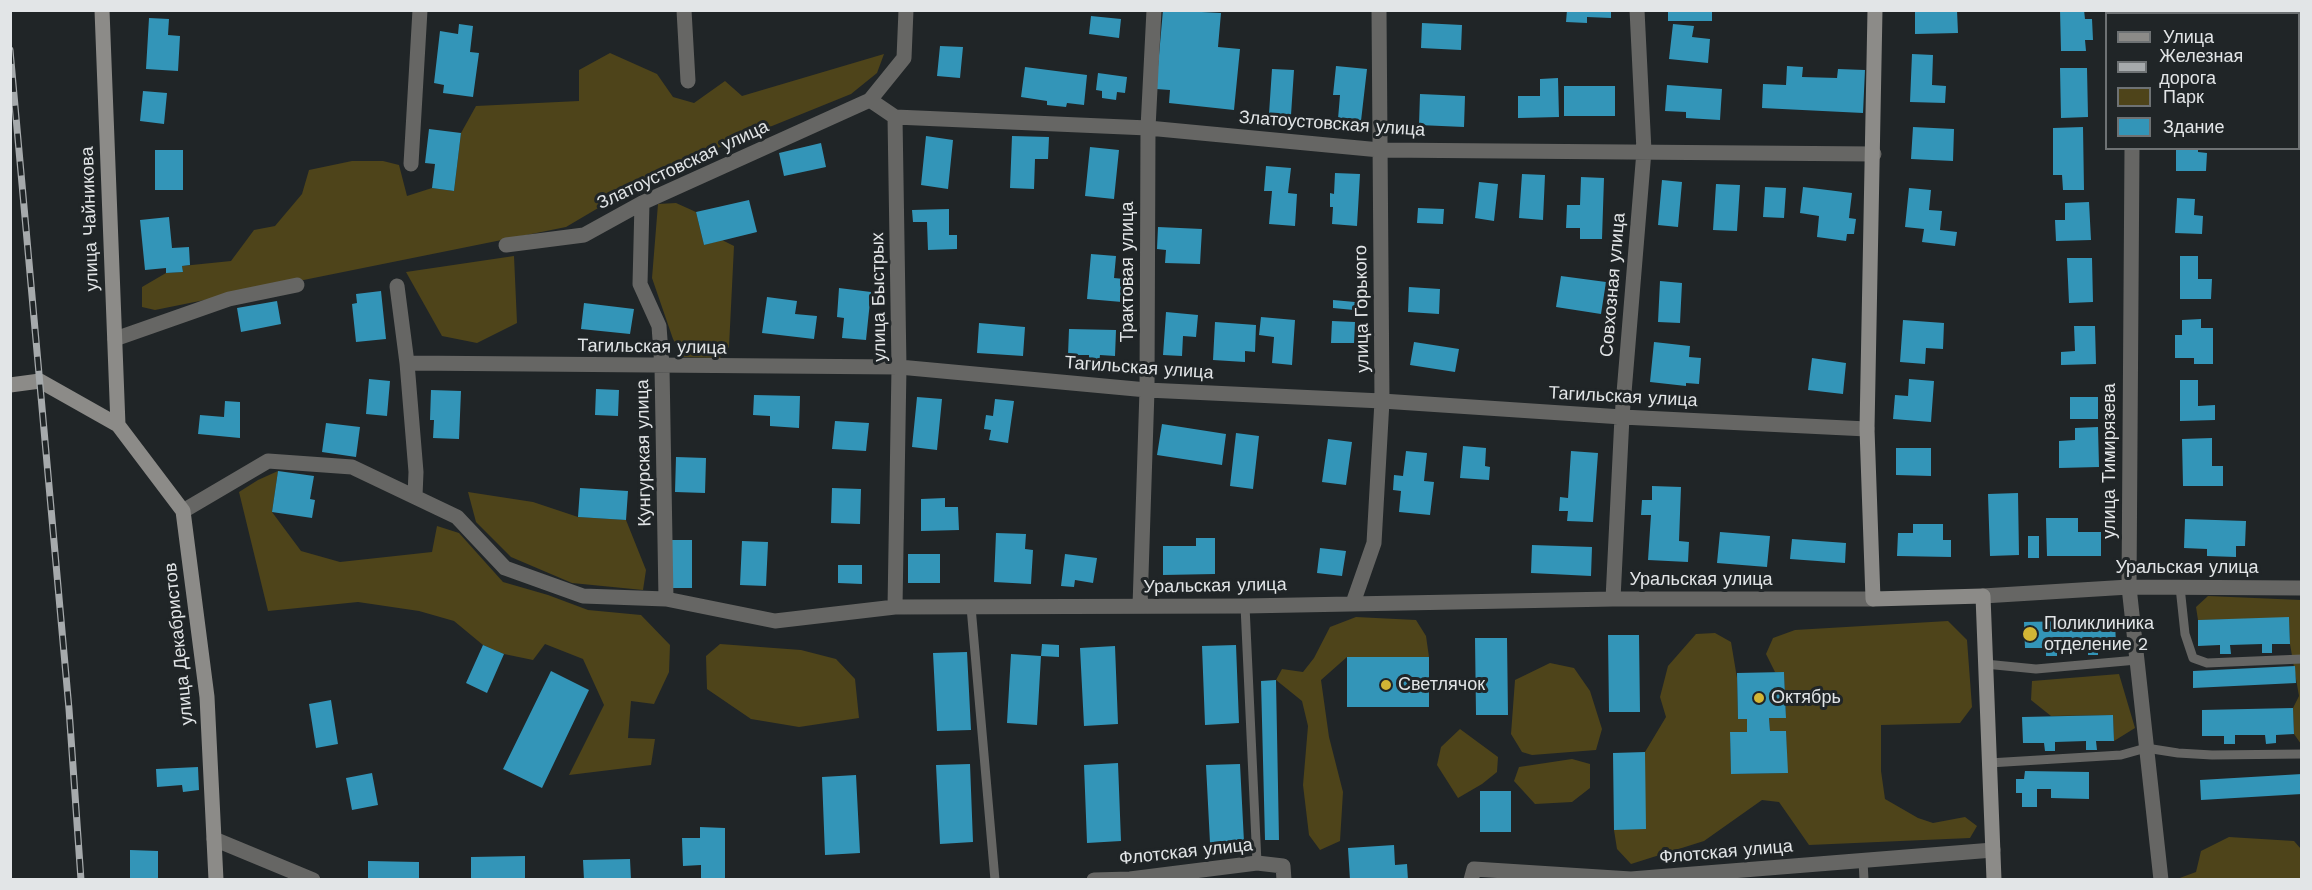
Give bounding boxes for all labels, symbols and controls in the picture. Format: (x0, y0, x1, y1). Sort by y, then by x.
legend (2105, 12, 2300, 150)
text: Улица (2163, 26, 2214, 47)
text: Железная дорога (2159, 45, 2243, 88)
text: Парк (2163, 86, 2204, 107)
street label: Златоустовская улица (1238, 107, 1426, 141)
street label: Златоустовская улица (594, 116, 772, 214)
text: Здание (2163, 116, 2224, 137)
street label: улица Чайникова (77, 146, 103, 292)
street label: Трактовая улица (1117, 202, 1139, 342)
street label: Совхозная улица (1596, 212, 1630, 358)
street label: улица Быстрых (867, 232, 891, 362)
street label: улица Горького (1350, 245, 1374, 373)
street label: Тагильская улица (577, 335, 727, 359)
street label: Тагильская улица (1064, 352, 1214, 384)
street label: Кунгурская улица (632, 379, 656, 527)
street label: Тагильская улица (1548, 382, 1698, 412)
street label: улица Тимирязева (2099, 383, 2121, 539)
street label: Уральская улица (2115, 557, 2259, 579)
street label: улица Декабристов (160, 562, 198, 726)
street label: Уральская улица (1629, 569, 1773, 591)
street label: Уральская улица (1143, 574, 1287, 598)
place label: Поликлиника отделение 2 (2044, 613, 2154, 656)
marker: Поликлиника отделение 2 (2021, 625, 2039, 643)
place label: Светлячок (1398, 674, 1485, 696)
marker: Светлячок (1379, 678, 1393, 692)
place label: Октябрь (1771, 687, 1841, 709)
marker: Октябрь (1752, 691, 1766, 705)
street label: Флотская улица (1118, 834, 1254, 870)
street label: Флотская улица (1658, 835, 1794, 869)

